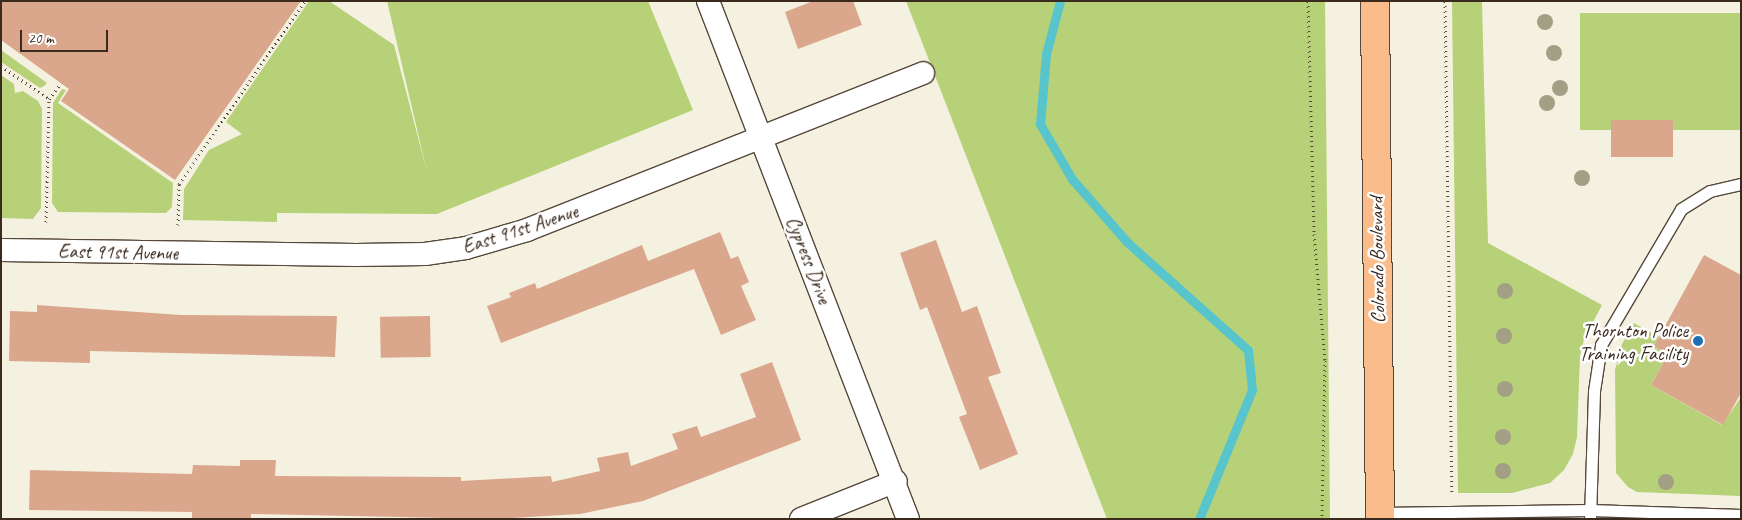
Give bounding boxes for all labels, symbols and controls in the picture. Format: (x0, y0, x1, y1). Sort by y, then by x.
scale bar (22, 20, 110, 52)
text: 20 m (28, 29, 54, 48)
street label: Colorado Boulevard (1364, 196, 1390, 324)
street label: East 91st Avenue (459, 199, 581, 259)
street label: Cypress Drive (781, 213, 837, 307)
street label: East 91st Avenue (58, 239, 178, 265)
place label: Thornton Police Training Facility (1579, 318, 1688, 365)
marker: Thornton Police Training Facility (1692, 335, 1704, 347)

